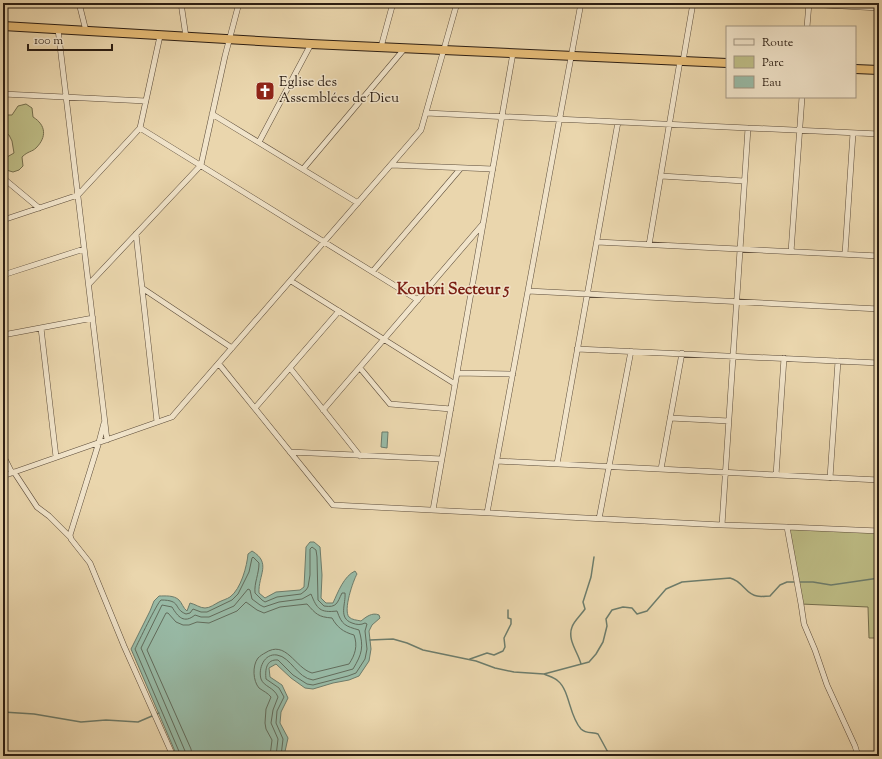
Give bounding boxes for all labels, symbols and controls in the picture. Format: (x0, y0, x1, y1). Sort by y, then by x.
scale bar (28, 26, 112, 52)
legend (726, 26, 856, 98)
text: 100 m (34, 32, 63, 50)
text: Route (762, 34, 794, 52)
text: Parc (762, 54, 784, 72)
place label: Eglise des Assemblées de Dieu (279, 73, 399, 109)
text: Eau (762, 74, 782, 92)
church icon: Eglise des Assemblées de Dieu (254, 80, 276, 102)
district label: Koubri Secteur 5 (397, 279, 510, 302)

